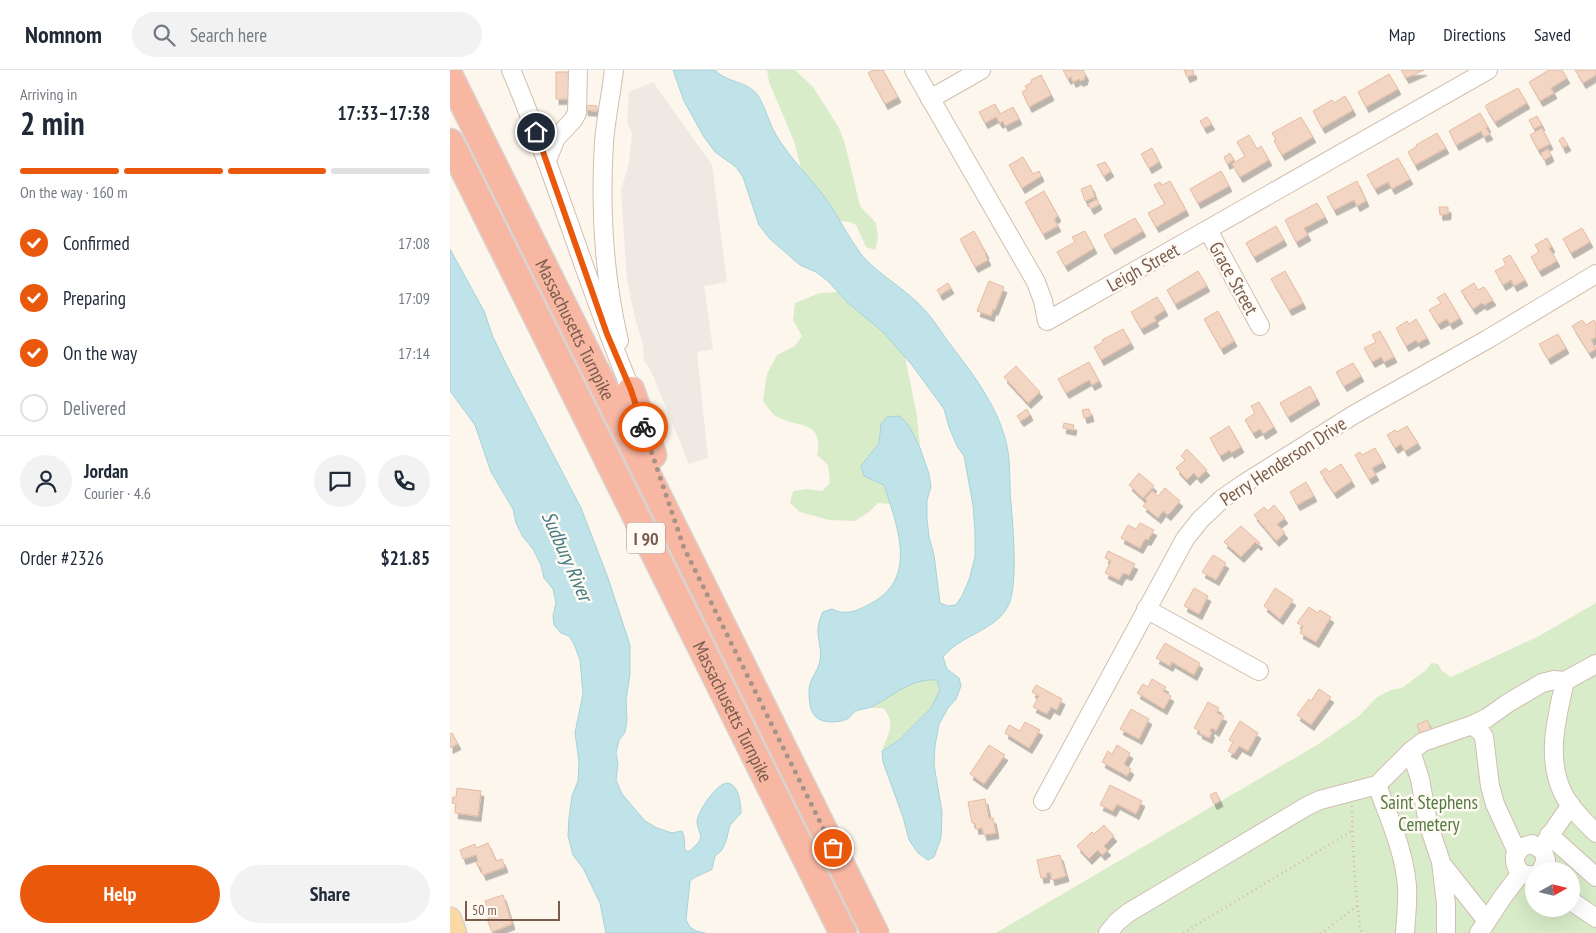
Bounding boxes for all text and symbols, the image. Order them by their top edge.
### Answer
search box [132,12,482,57]
text: Nomnom [25,19,102,50]
icon: search [150,21,178,49]
text: Search here [190,23,267,47]
text: Map [1389,23,1415,46]
text: Directions [1443,23,1506,46]
text: Saved [1534,23,1571,46]
text: Arriving in [20,84,77,104]
text: 17:33–17:38 [337,101,430,125]
text: 2 min [20,102,85,144]
pin [515,111,557,153]
icon: home [522,118,550,146]
text: On the way · 160 m [20,182,128,202]
icon: check [20,229,48,257]
text: Confirmed [63,231,130,255]
text: 17:08 [398,233,430,253]
street label: Leigh Street [1103,237,1184,297]
street label: Grace Street [1204,237,1264,319]
street label: Massachusetts Turnpike [530,255,621,404]
icon: check [20,284,48,312]
text: Preparing [63,286,126,310]
text: 17:09 [398,288,430,308]
icon: check [20,339,48,367]
text: On the way [63,341,137,365]
text: 17:14 [398,343,430,363]
text: Delivered [63,396,126,420]
courier [618,402,668,452]
street label: Perry Henderson Drive [1215,411,1351,511]
icon: bike [629,413,657,441]
button: person [20,455,72,507]
button: chat [314,455,366,507]
button: phone [378,455,430,507]
text: Jordan [84,459,128,483]
text: Courier · 4.6 [84,483,151,503]
water label: Sudbury River [536,507,599,607]
road number: I 90 [627,522,665,553]
text: Order #2326 [20,546,104,570]
text: $21.85 [381,546,430,570]
street label: Massachusetts Turnpike [688,637,778,786]
park label: Saint Stephens Cemetery [1380,790,1478,836]
pin [812,827,854,869]
icon: bag [819,834,847,862]
north arrow [1525,862,1580,918]
map controls [1525,862,1580,917]
button: Help [20,865,220,923]
button: Share [230,865,430,923]
scale bar [465,898,560,921]
text: 50 m [472,901,497,919]

